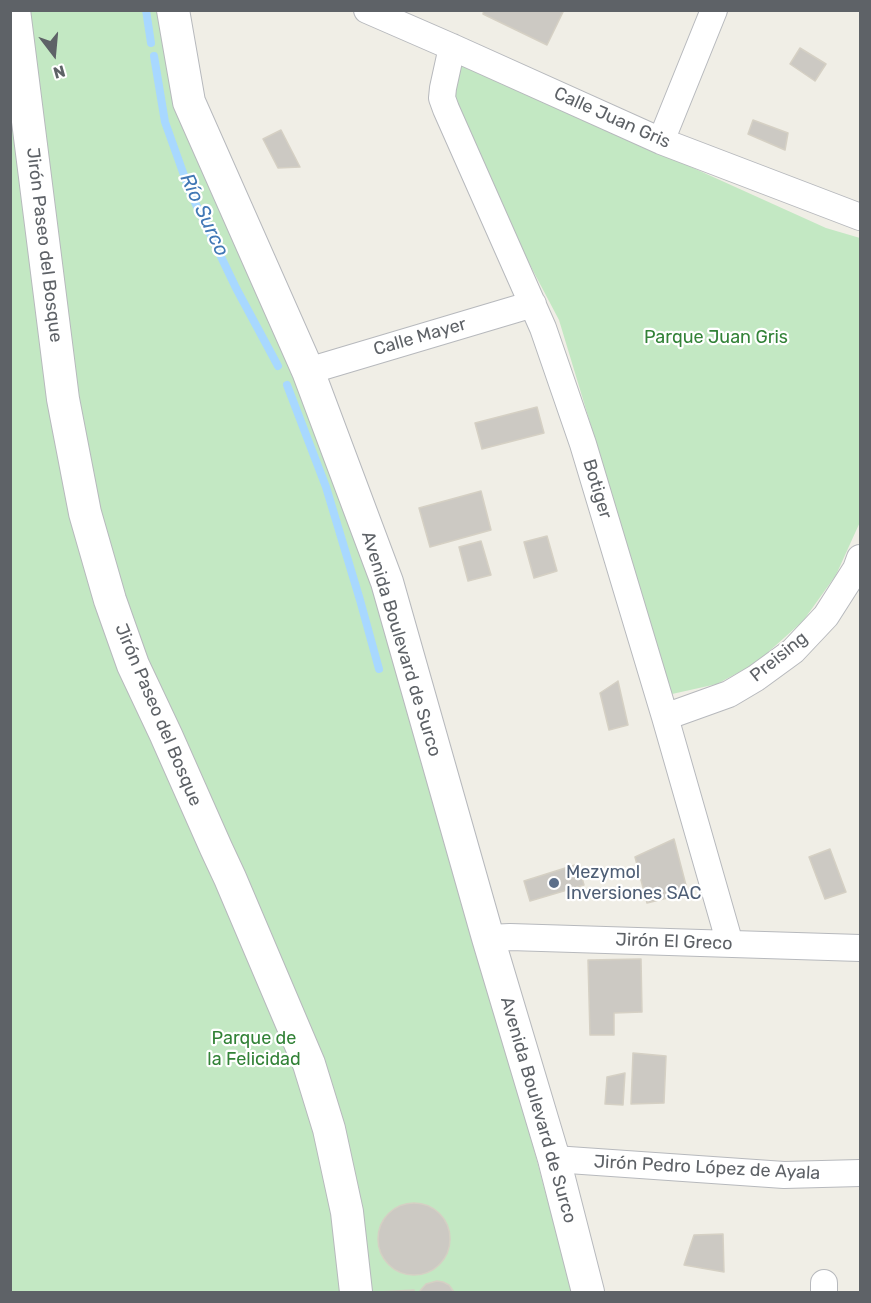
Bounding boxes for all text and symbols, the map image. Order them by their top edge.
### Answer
north arrow [24,24,84,84]
text: N [51,61,67,83]
street label: Calle Juan Gris [550,83,674,153]
street label: Jirón Paseo del Bosque [21,146,67,344]
water label: Río Surco [174,170,234,260]
street label: Calle Mayer [371,313,469,361]
park label: Parque Juan Gris [644,327,788,349]
street label: Botiger [578,457,616,521]
street label: Avenida Boulevard de Surco [356,529,446,759]
street label: Jirón Paseo del Bosque [110,620,206,810]
street label: Preising [746,627,812,687]
place label: Mezymol Inversiones SAC [566,862,701,904]
marker: Mezymol Inversiones SAC [547,876,561,890]
street label: Jirón El Greco [615,929,733,955]
street label: Avenida Boulevard de Surco [495,994,581,1226]
park label: Parque de la Felicidad [207,1028,301,1070]
street label: Jirón Pedro López de Ayala [593,1151,821,1185]

